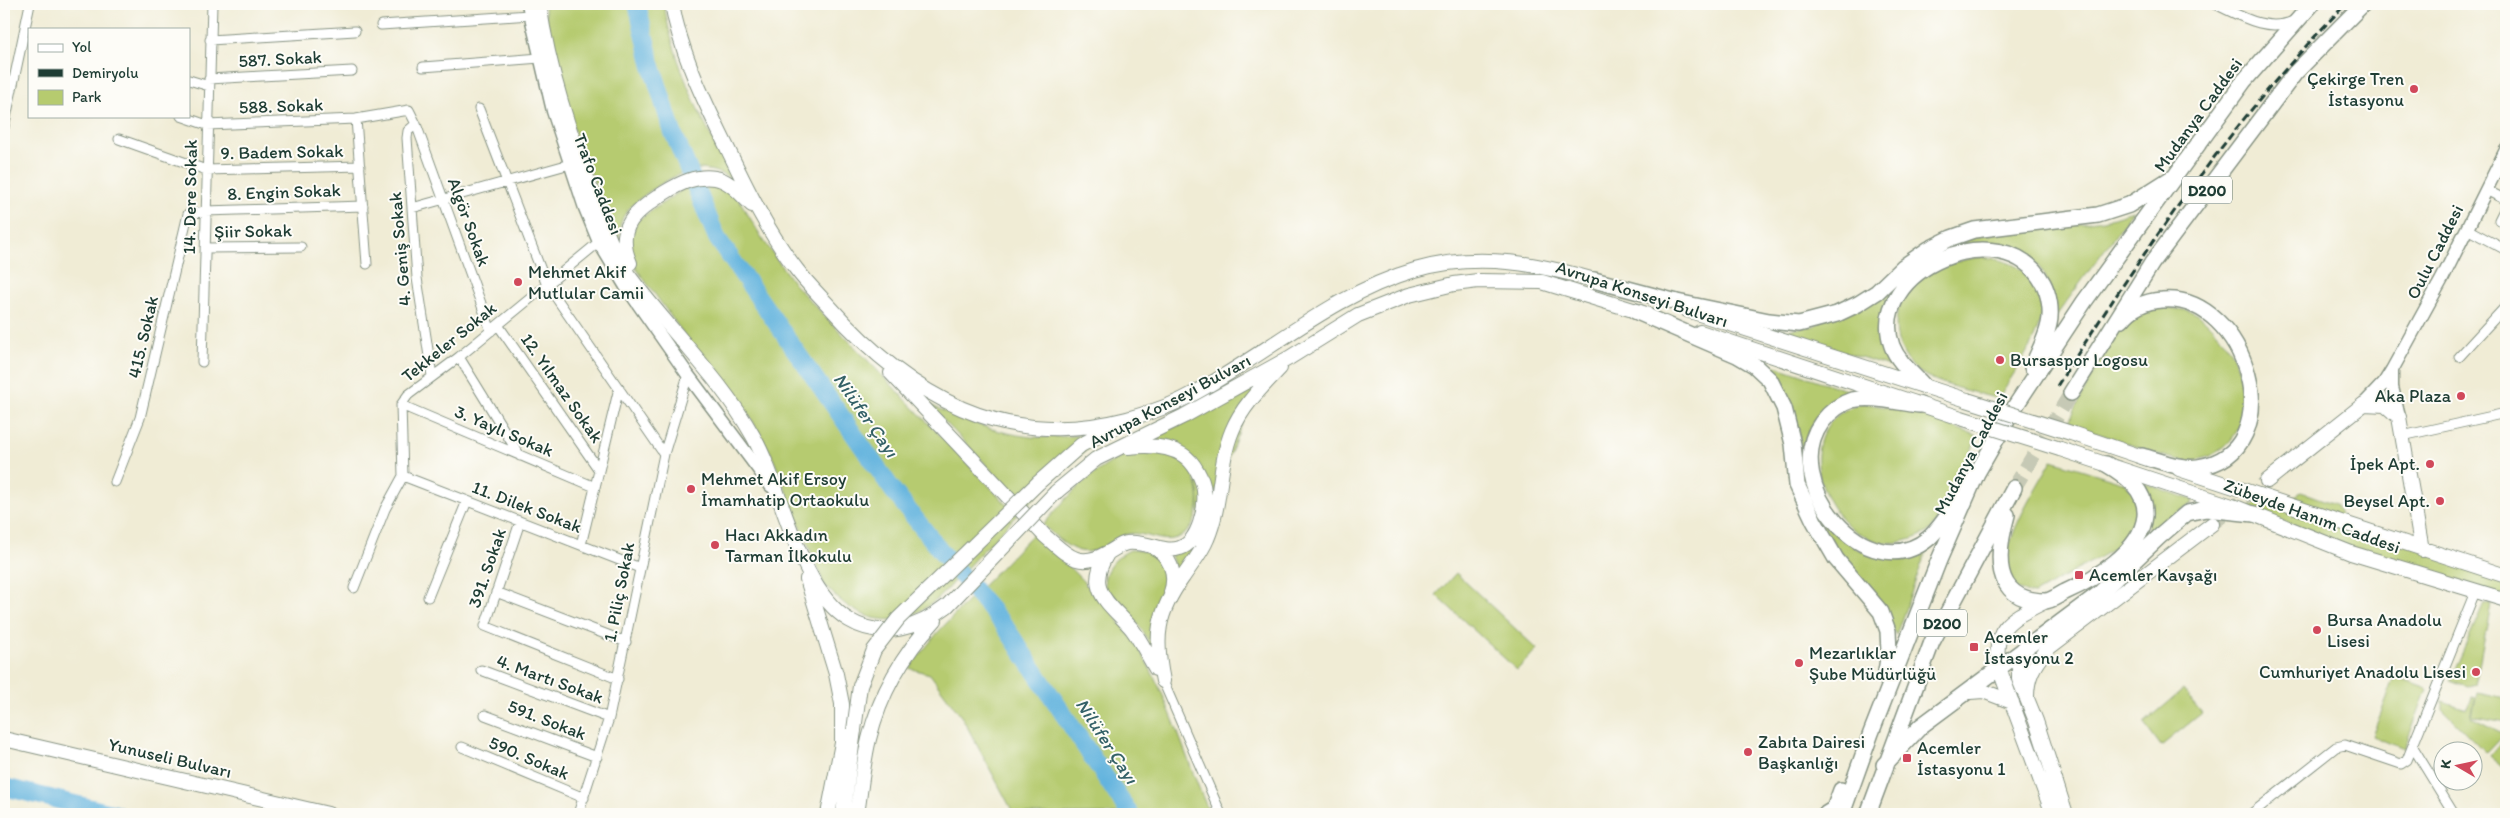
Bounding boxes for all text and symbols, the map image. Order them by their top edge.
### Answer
legend [28,28,190,118]
text: Yol [72,38,92,56]
street label: 587. Sokak [238,46,322,72]
street label: Mudanya Caddesi [2149,53,2247,177]
text: Demiryolu [72,64,138,82]
place label: Çekirge Tren İstasyonu [2307,68,2404,111]
marker: Çekirge Tren İstasyonu [2408,83,2420,95]
text: Park [72,88,102,106]
street label: 588. Sokak [238,94,324,118]
street label: Trafo Caddesi [569,130,627,238]
street label: 14. Dere Sokak [178,139,202,255]
street label: 9. Badem Sokak [220,140,344,164]
street label: Algör Sokak [443,175,495,269]
road number: D200 [2182,176,2232,204]
street label: 8. Engin Sokak [227,179,341,205]
street label: 4. Geniş Sokak [384,190,416,307]
street label: Oulu Caddesi [2402,201,2468,303]
street label: Şiir Sokak [214,219,293,243]
street label: Avrupa Konseyi Bulvarı [1553,256,1731,332]
place label: Mehmet Akif Mutlular Camii [528,261,644,304]
marker: Mehmet Akif Mutlular Camii [512,276,524,288]
street label: 415. Sokak [123,294,163,380]
street label: Tekkeler Sokak [397,297,501,387]
street label: 12. Yılmaz Sokak [516,329,608,447]
street label: Avrupa Konseyi Bulvarı [1086,349,1254,453]
place label: Bursaspor Logosu [2010,349,2148,371]
marker: Bursaspor Logosu [1994,354,2006,366]
water label: Nilüfer Çayı [829,368,904,462]
place label: Aka Plaza [2375,385,2452,407]
street label: Mudanya Caddesi [1929,388,2013,518]
marker: Aka Plaza [2455,390,2467,402]
street label: 3. Yaylı Sokak [451,400,557,462]
place label: İpek Apt. [2350,453,2420,475]
marker: İpek Apt. [2424,458,2436,470]
place label: Mehmet Akif Ersoy İmamhatip Ortaokulu [701,468,869,511]
street label: Zübeyde Hanım Caddesi [2221,474,2403,558]
street label: 11. Dilek Sokak [469,476,586,538]
marker: Mehmet Akif Ersoy İmamhatip Ortaokulu [685,483,697,495]
place label: Beysel Apt. [2343,490,2430,512]
marker: Beysel Apt. [2434,495,2446,507]
place label: Hacı Akkadın Tarman İlkokulu [725,524,852,567]
street label: 391. Sokak [463,525,511,611]
marker: Hacı Akkadın Tarman İlkokulu [709,539,721,551]
street label: 1. Piliç Sokak [599,540,640,644]
place label: Acemler Kavşağı [2089,564,2217,586]
marker: Acemler Kavşağı [2073,569,2085,581]
place label: Bursa Anadolu Lisesi [2327,609,2442,652]
road number: D200 [1917,610,1967,636]
marker: Bursa Anadolu Lisesi [2311,624,2323,636]
place label: Acemler İstasyonu 2 [1984,626,2074,669]
marker: Acemler İstasyonu 2 [1968,641,1980,653]
place label: Mezarlıklar Şube Müdürlüğü [1809,642,1936,685]
street label: 4. Martı Sokak [494,650,606,708]
marker: Mezarlıklar Şube Müdürlüğü [1793,657,1805,669]
place label: Cumhuriyet Anadolu Lisesi [2259,661,2466,683]
marker: Cumhuriyet Anadolu Lisesi [2470,666,2482,678]
water label: Nilüfer Çayı [1071,694,1144,789]
street label: 591. Sokak [505,695,589,745]
street label: 590. Sokak [486,731,572,785]
place label: Zabıta Dairesi Başkanlığı [1758,731,1865,774]
street label: Yunuseli Bulvarı [106,733,234,783]
place label: Acemler İstasyonu 1 [1917,737,2006,780]
north arrow [2432,740,2482,790]
marker: Zabıta Dairesi Başkanlığı [1742,746,1754,758]
marker: Acemler İstasyonu 1 [1901,752,1913,764]
text: K [2437,757,2455,770]

